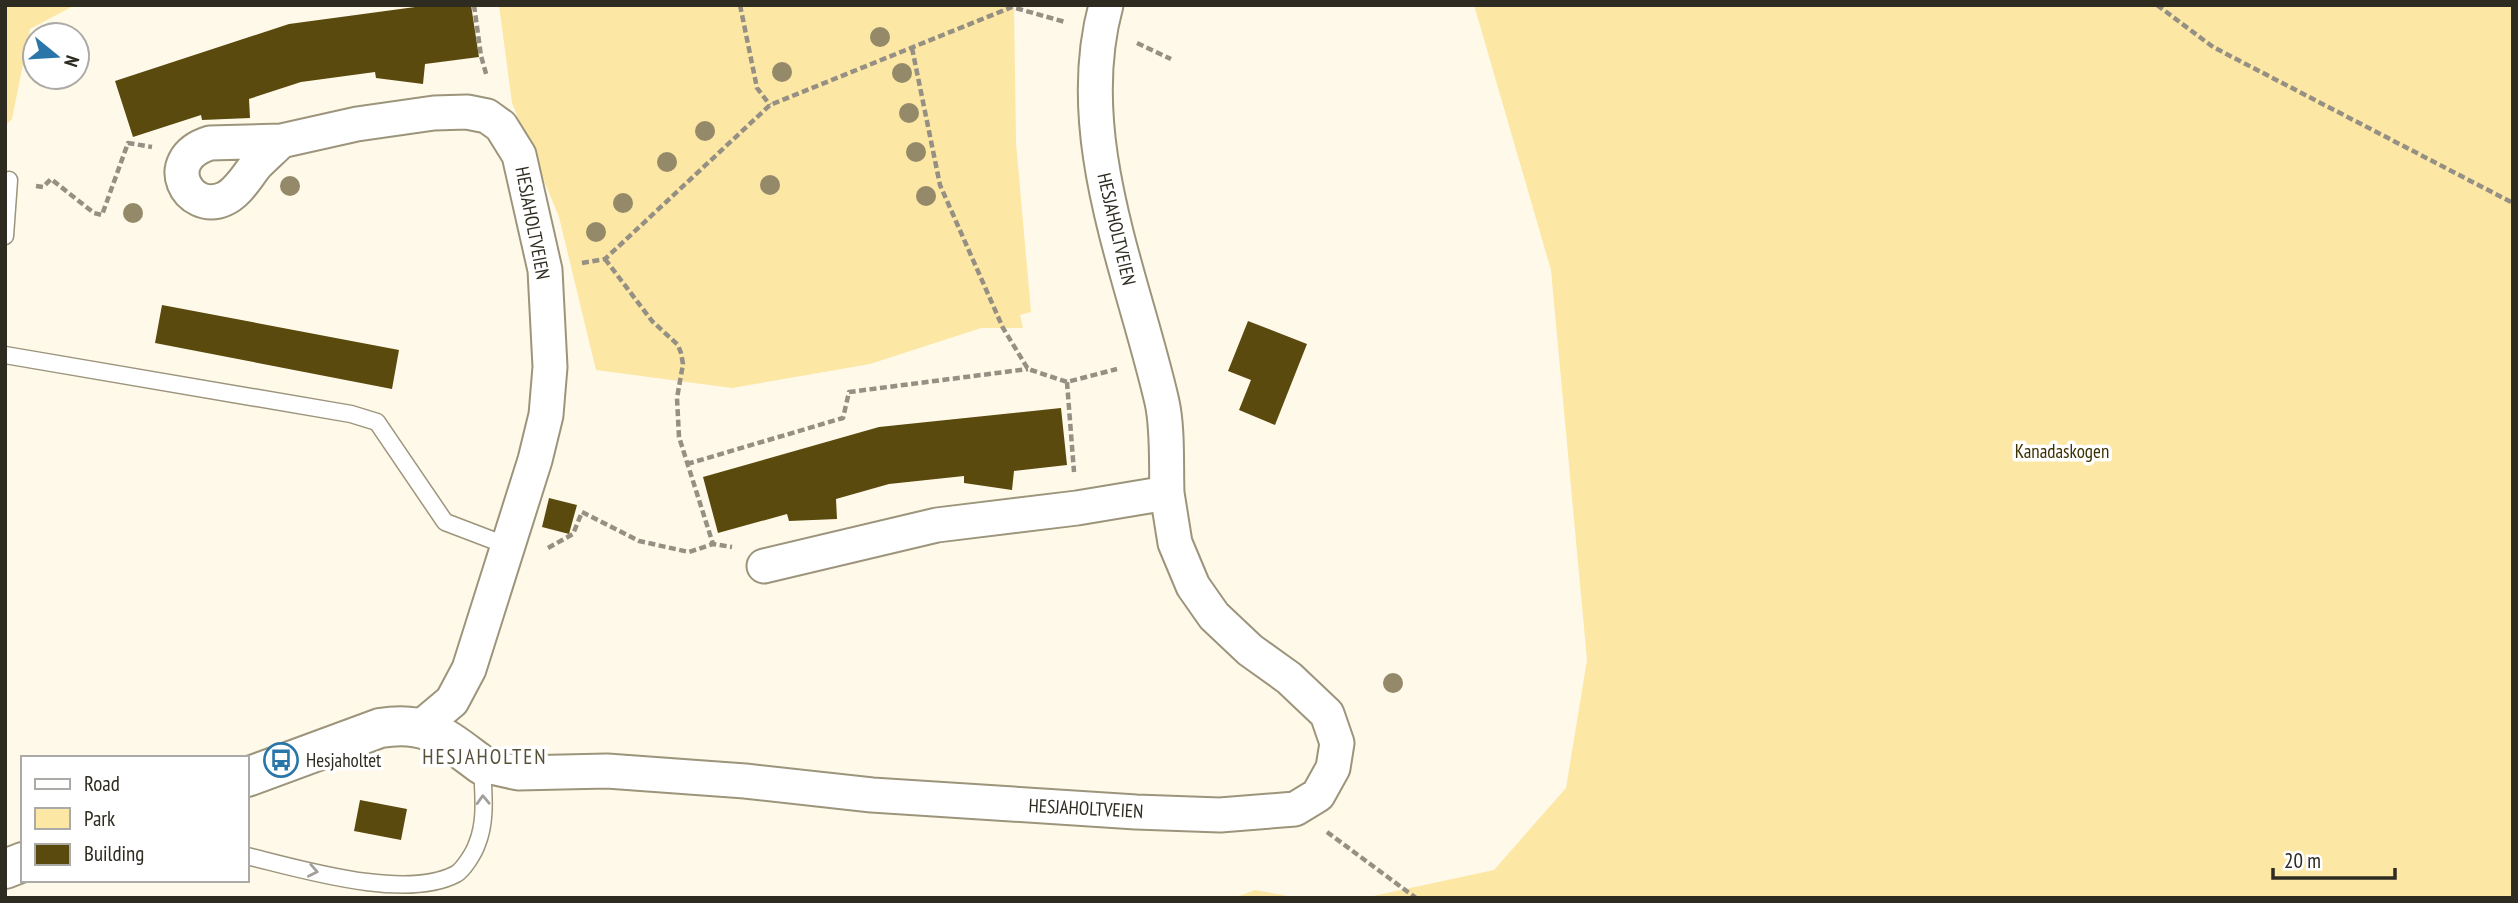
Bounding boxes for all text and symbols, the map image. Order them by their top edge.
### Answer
north arrow [21,21,91,91]
text: N [59,53,85,70]
street label: HESJAHOLTVEIEN [510,164,556,282]
street label: HESJAHOLTVEIEN [1092,170,1142,288]
park label: Kanadaskogen [2015,439,2109,463]
bus stop icon: Hesjaholtet [262,741,300,779]
district label: HESJAHOLTEN [422,743,548,770]
place label: Hesjaholtet [306,748,382,772]
legend [21,756,248,882]
text: Road [84,770,120,797]
street label: HESJAHOLTVEIEN [1028,793,1144,823]
one-way arrow [475,794,491,805]
text: Park [84,805,115,832]
scale bar [2273,836,2396,880]
text: Building [84,840,144,867]
text: 20 m [2284,847,2321,874]
one-way arrow [307,862,319,877]

